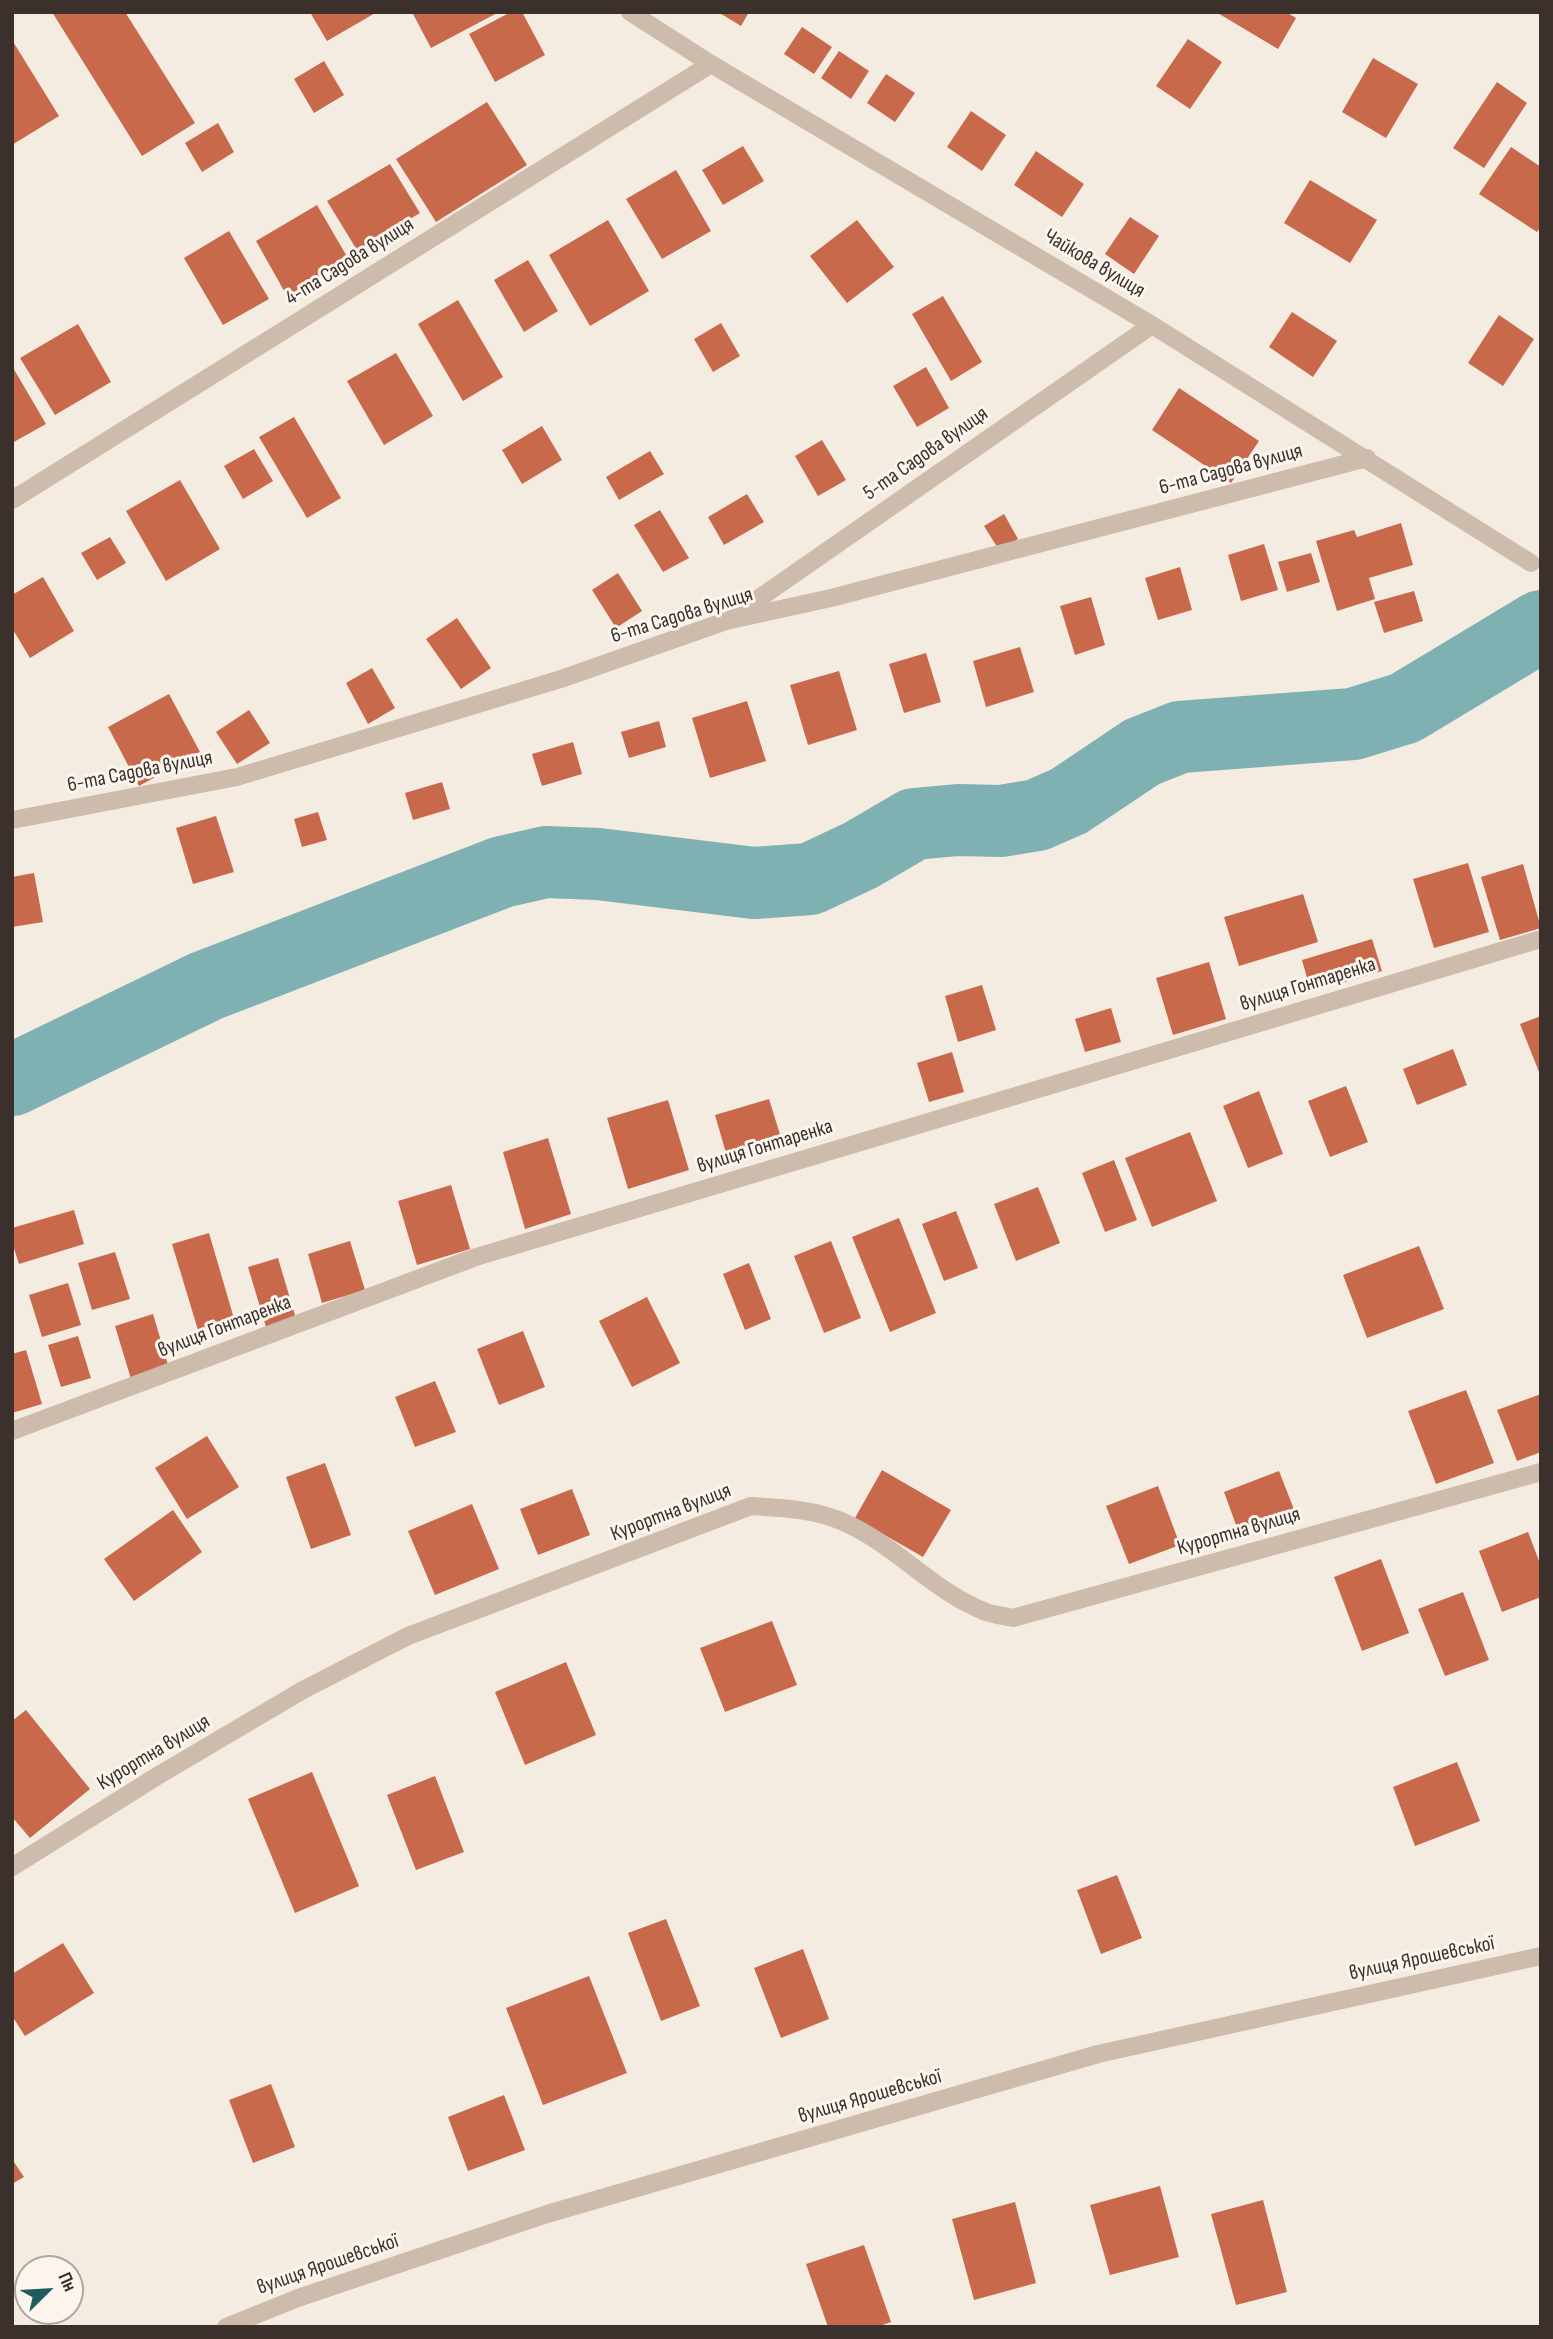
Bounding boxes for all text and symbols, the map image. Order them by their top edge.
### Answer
street label: 4-та Садова вулиця [281,212,419,312]
street label: Чайкова вулиця [1039,224,1149,304]
street label: 5-та Садова вулиця [859,402,993,506]
street label: 6-та Садова вулиця [1157,439,1305,501]
street label: 6-та Садова вулиця [608,582,756,650]
street label: 6-та Садова вулиця [65,746,215,798]
street label: вулиця Гонтаренка [1237,952,1379,1018]
street label: вулиця Гонтаренка [694,1114,836,1180]
street label: вулиця Гонтаренка [155,1290,295,1364]
street label: Курортна вулиця [607,1479,735,1547]
street label: Курортна вулиця [1175,1502,1303,1562]
street label: Курортна вулиця [93,1710,215,1796]
street label: вулиця Ярошевської [1347,1931,1497,1987]
street label: вулиця Ярошевської [795,2065,945,2129]
street label: вулиця Ярошевської [254,2229,402,2301]
north arrow [14,2255,84,2325]
text: Пн [53,2269,81,2295]

